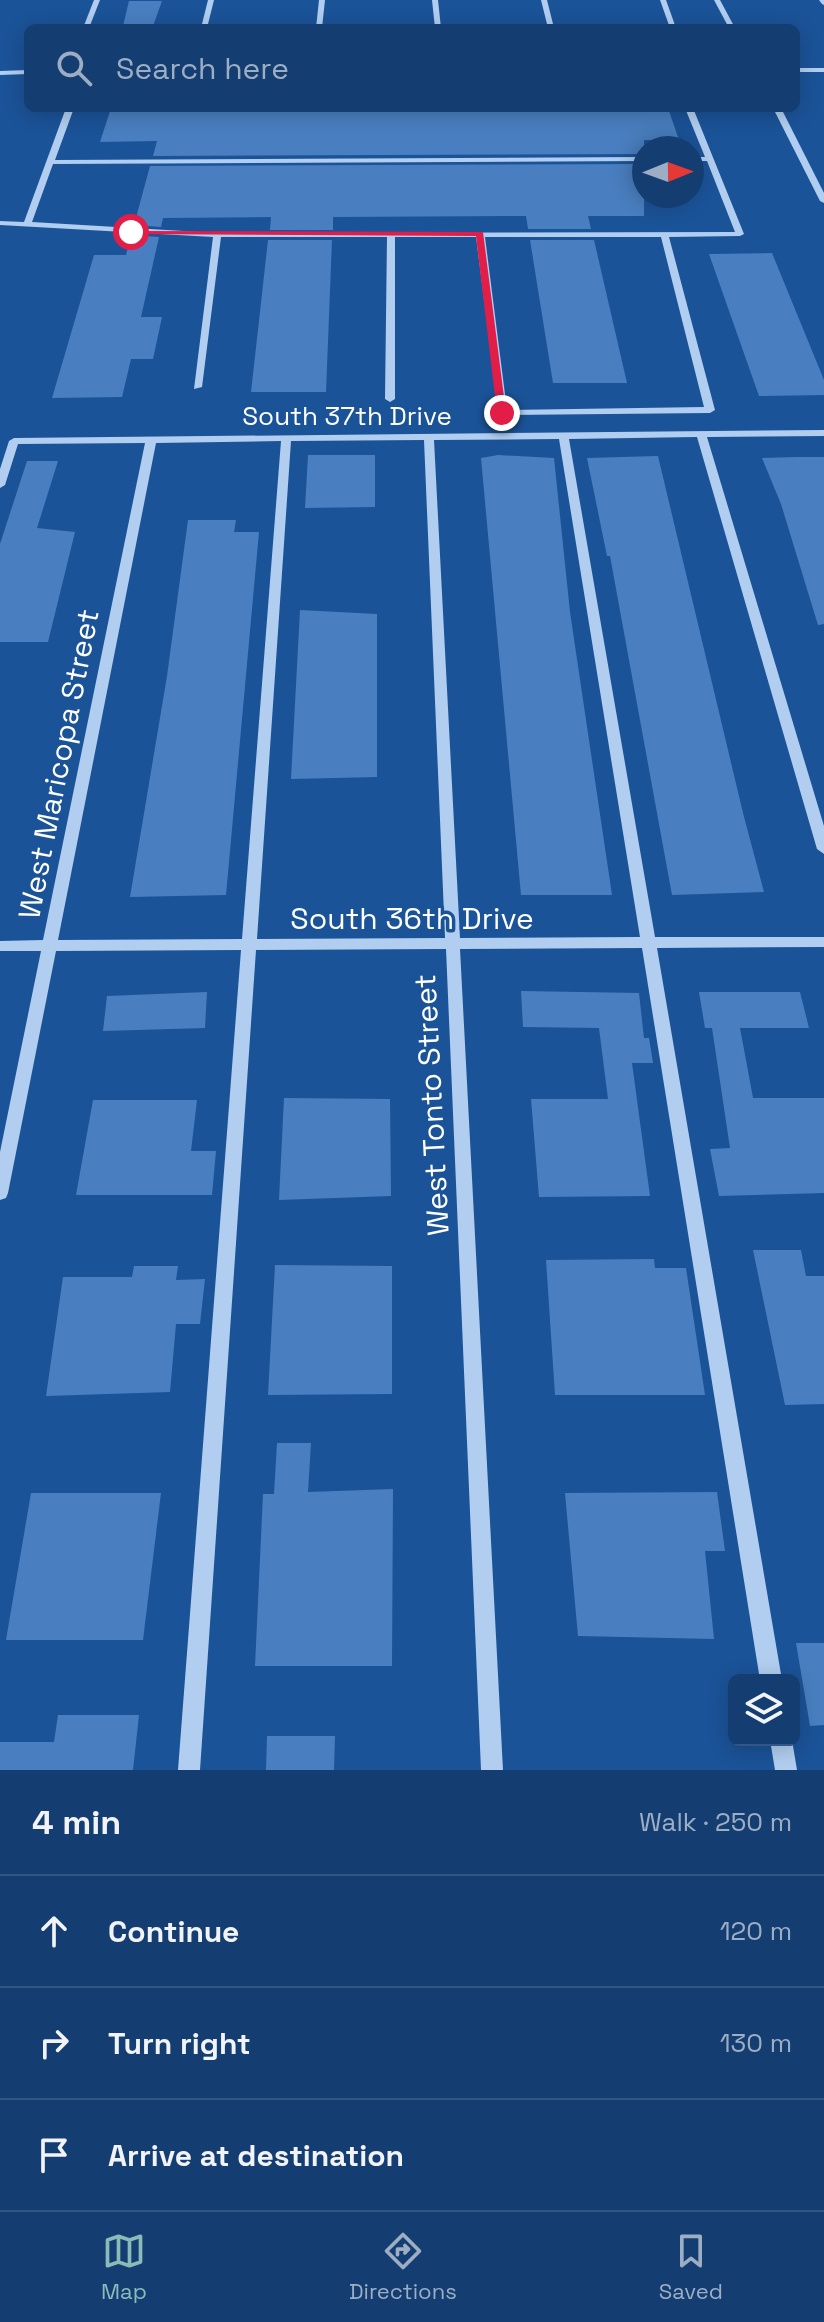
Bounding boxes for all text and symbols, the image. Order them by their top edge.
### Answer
search box [24,24,800,112]
icon: search [52,46,96,90]
text: Search here [116,49,289,88]
north arrow [632,136,704,208]
route start [113,214,149,250]
route end [484,395,520,431]
street label: South 37th Drive [242,399,452,433]
street label: West Maricopa Street [9,606,108,922]
street label: South 36th Drive [290,899,534,938]
street label: West Tonto Street [405,973,458,1237]
map controls [728,1674,800,1746]
button: layers [728,1674,800,1746]
text: 4 min [32,1801,121,1844]
text: Walk · 250 m [639,1805,792,1839]
icon: ahead [32,1909,76,1953]
text: Continue [108,1912,239,1951]
text: 120 m [720,1914,792,1948]
icon: right [32,2021,76,2065]
text: Turn right [108,2024,251,2063]
text: 130 m [720,2026,792,2060]
icon: arrive [32,2133,76,2177]
text: Arrive at destination [108,2136,404,2175]
tab: Map [101,2229,147,2305]
tab: Directions [349,2229,457,2305]
tab: Saved [659,2229,723,2305]

